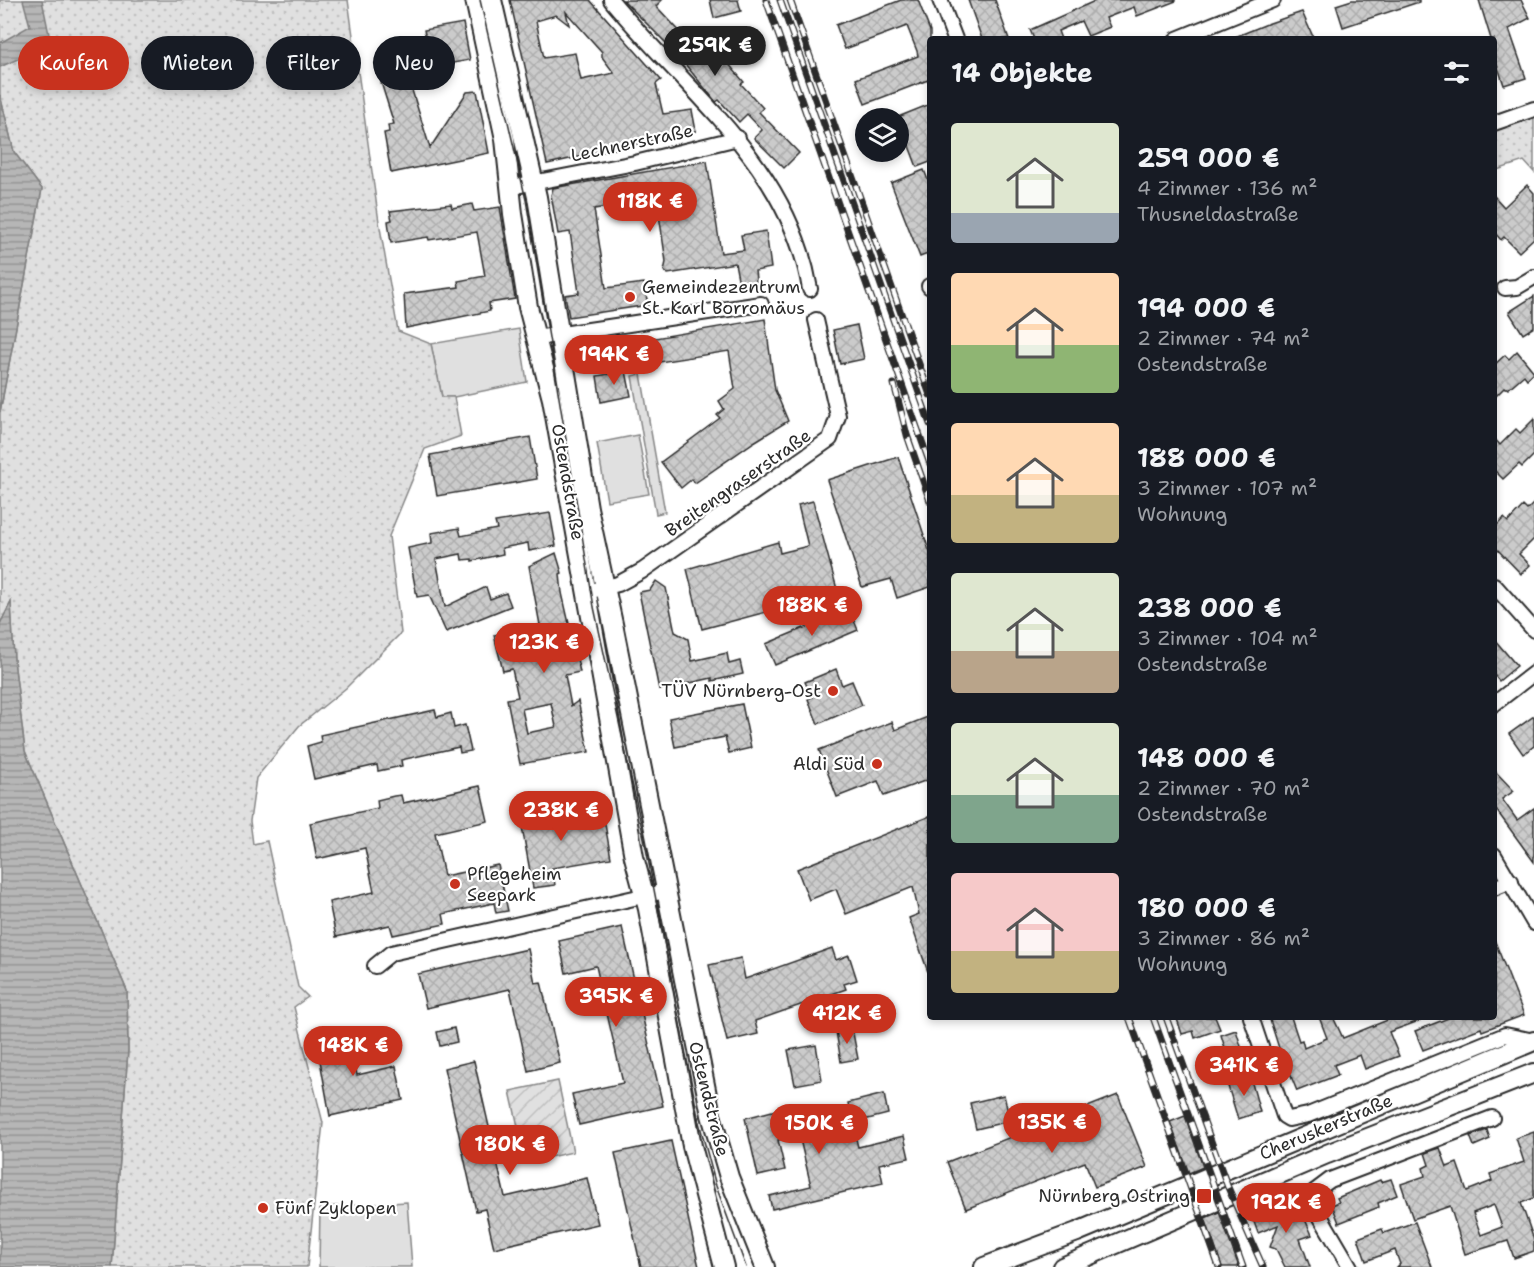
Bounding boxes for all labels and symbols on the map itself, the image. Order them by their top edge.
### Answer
pin: 259K € [666,26,764,77]
street label: Lechnerstraße [569,118,695,168]
pin: 118K € [601,182,699,233]
place label: Gemeindezentrum St. Karl Borromäus [642,275,805,320]
marker: Gemeindezentrum St. Karl Borromäus [623,290,637,304]
pin: 194K € [565,335,663,386]
street label: Ostendstraße [546,422,590,542]
street label: Breitengraserstraße [660,423,816,543]
pin: 188K € [763,586,861,637]
pin: 123K € [495,623,593,674]
place label: TÜV Nürnberg-Ost [661,679,821,703]
marker: TÜV Nürnberg-Ost [826,684,840,698]
place label: Aldi Süd [793,752,865,776]
marker: Aldi Süd [870,757,884,771]
pin: 238K € [512,791,610,842]
place label: Pflegeheim Seepark [467,862,562,907]
marker: Pflegeheim Seepark [448,877,462,891]
pin: 395K € [567,977,665,1028]
pin: 412K € [798,994,896,1045]
pin: 148K € [304,1026,402,1077]
street label: Ostendstraße [683,1039,735,1159]
pin: 341K € [1195,1046,1293,1097]
street label: Cheruskerstraße [1256,1088,1396,1166]
pin: 135K € [1003,1103,1101,1154]
pin: 150K € [770,1104,868,1155]
pin: 180K € [461,1125,559,1176]
pin: 192K € [1237,1183,1335,1234]
place label: Nürnberg Ostring [1038,1184,1190,1208]
marker: Nürnberg Ostring [1195,1187,1213,1205]
place label: Fünf Zyklopen [275,1196,397,1220]
marker: Fünf Zyklopen [256,1201,270,1215]

